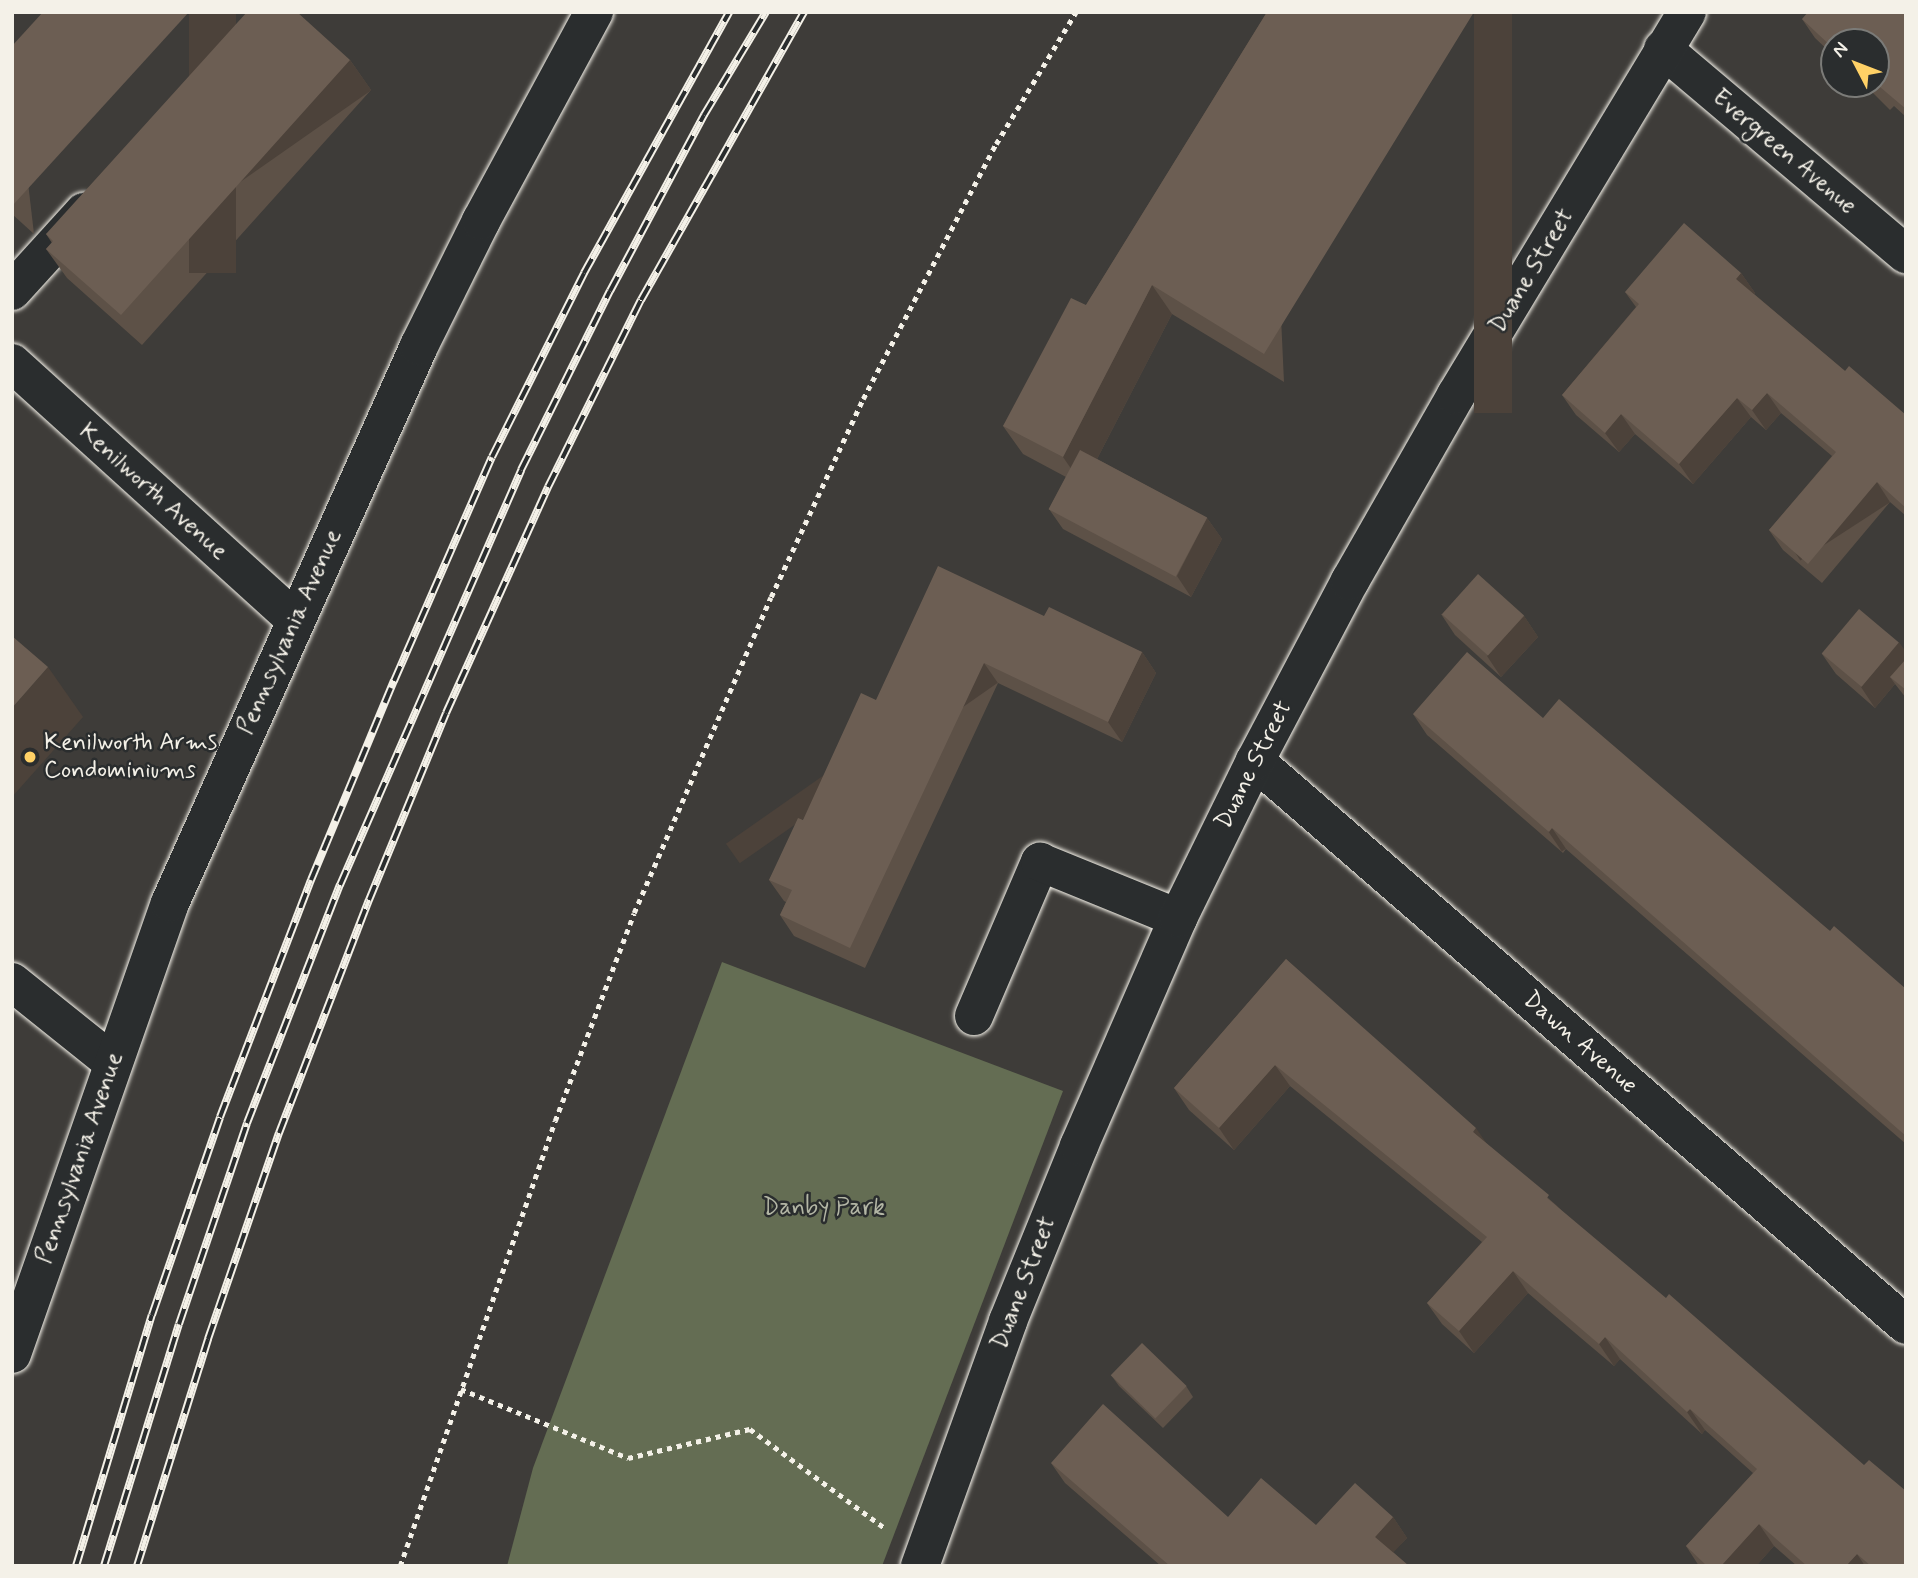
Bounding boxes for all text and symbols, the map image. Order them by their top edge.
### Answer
north arrow [1820,28,1890,98]
text: N [1827,37,1854,63]
street label: Evergreen Avenue [1704,82,1864,222]
street label: Duane Street [1484,204,1580,338]
street label: Kenilworth Avenue [73,418,233,566]
street label: Pennsylvania Avenue [232,525,348,739]
street label: Duane Street [1210,697,1298,833]
place label: Kenilworth Arms Condominiums [44,729,217,785]
marker: Kenilworth Arms Condominiums [22,749,38,765]
street label: Dawn Avenue [1516,985,1644,1101]
street label: Pennsylvania Avenue [30,1048,130,1268]
park label: Danby Park [764,1194,884,1222]
street label: Duane Street [986,1213,1062,1353]

